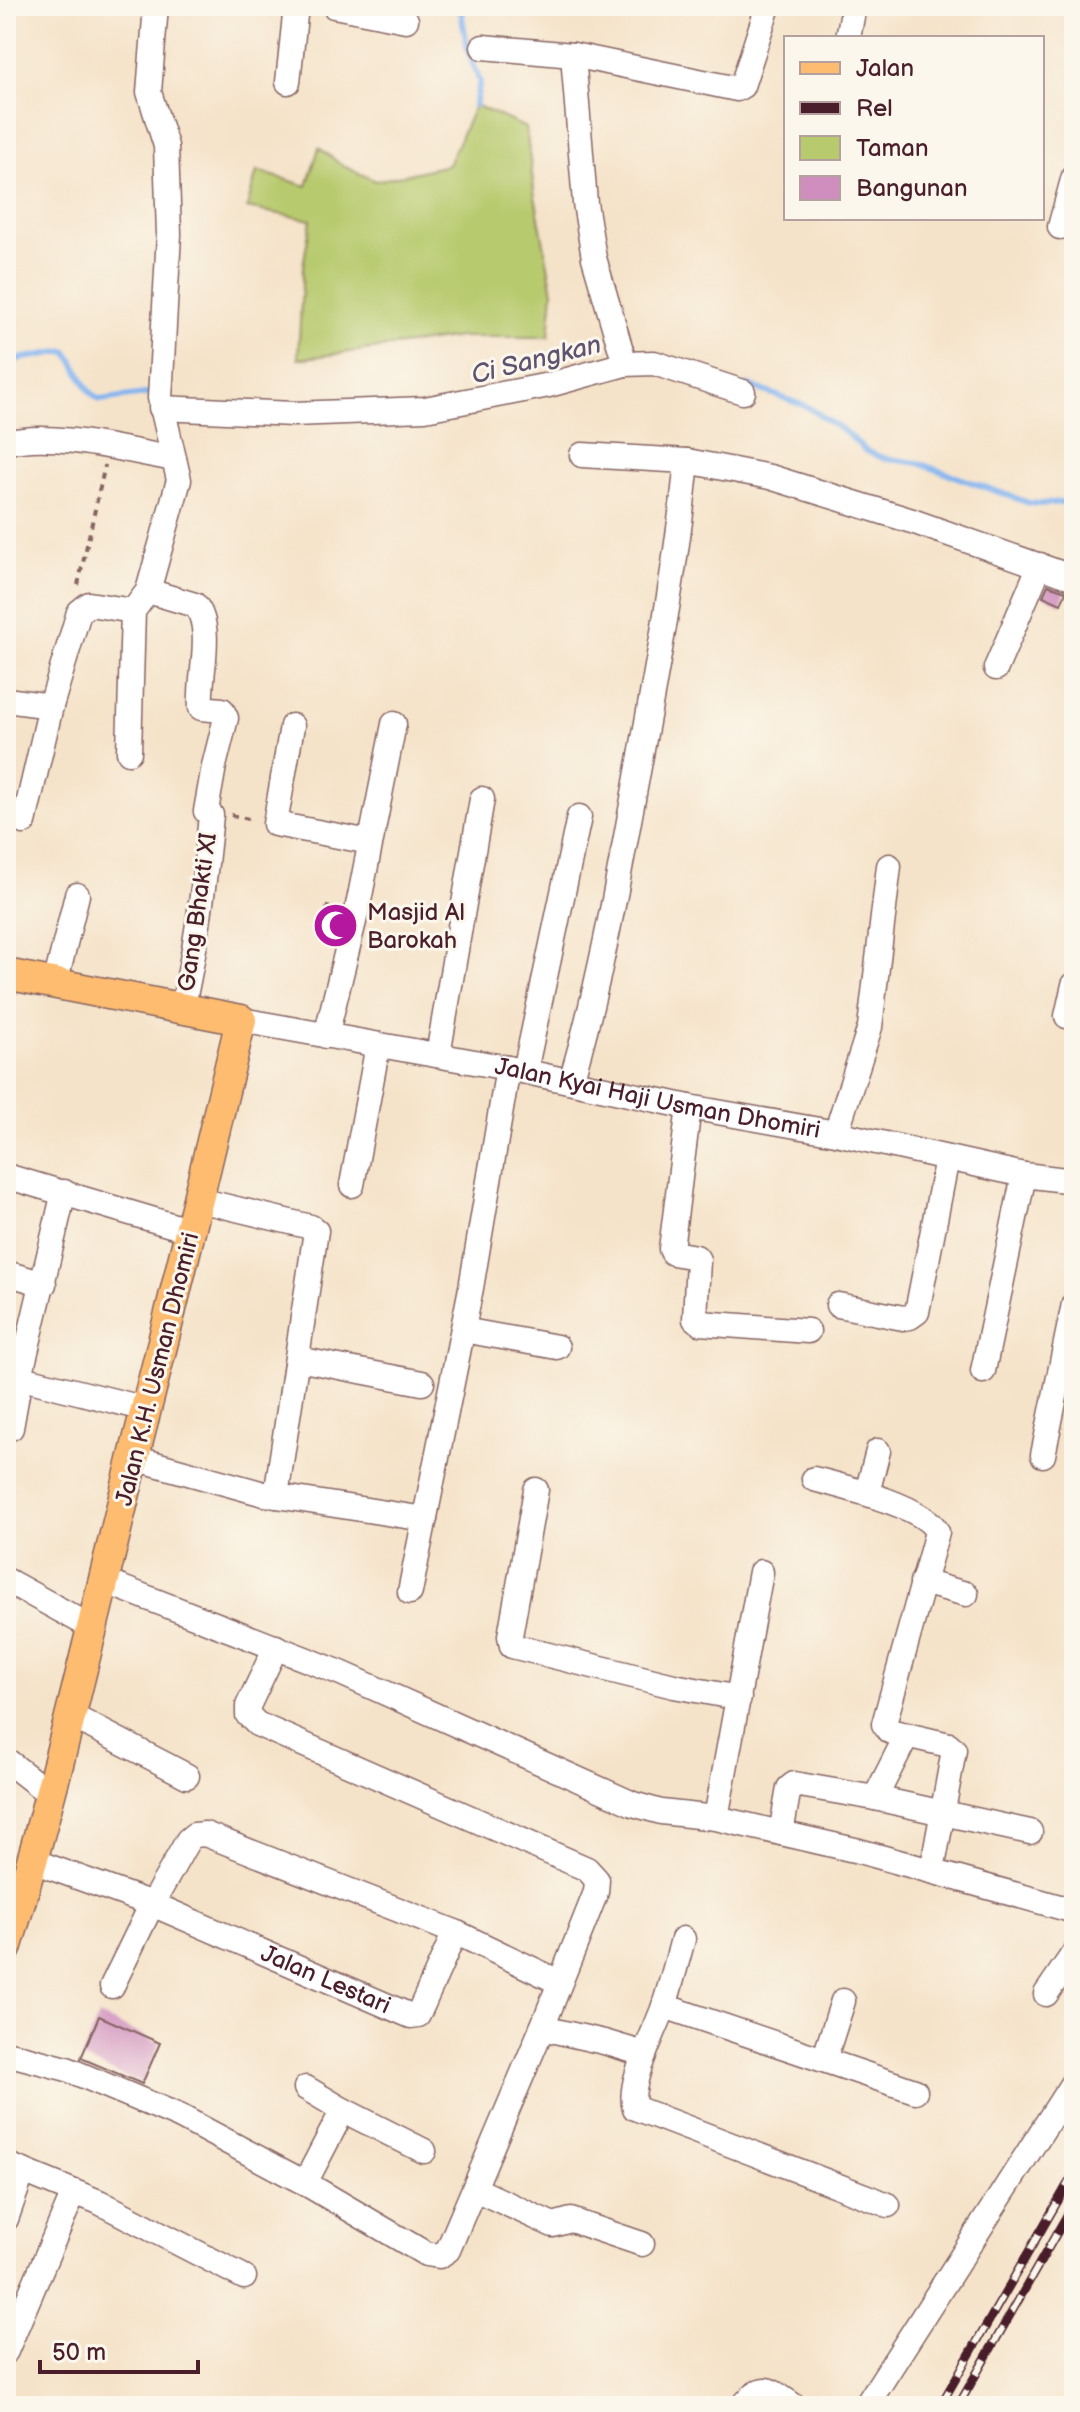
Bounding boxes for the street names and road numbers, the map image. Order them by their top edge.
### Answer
street label: Gang Bhakti XI [172,831,223,993]
street label: Jalan Kyai Haji Usman Dhomiri [493,1052,823,1145]
street label: Jalan K.H. Usman Dhomiri [109,1229,205,1509]
street label: Jalan Lestari [257,1939,395,2020]

